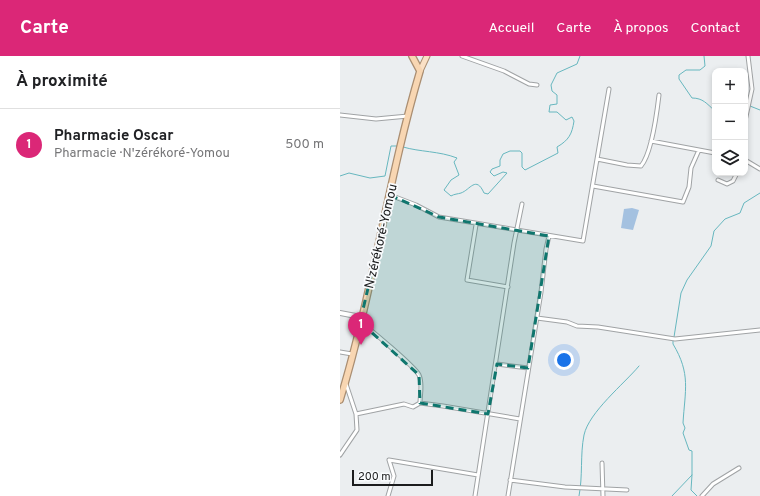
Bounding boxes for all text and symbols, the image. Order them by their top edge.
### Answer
text: Carte [20,16,69,40]
text: Accueil [488,20,534,37]
text: Carte [556,20,591,37]
text: À propos [613,20,669,37]
text: Contact [691,20,740,37]
map controls [712,68,748,176]
button: + [712,68,748,104]
text: À proximité [16,71,108,93]
button: − [712,104,748,140]
text: Pharmacie Oscar [54,127,173,146]
text: 1 [26,137,32,153]
text: 500 m [285,137,324,153]
button: layers [712,140,748,176]
text: Pharmacie · N'zérékoré-Yomou [54,146,230,162]
street label: N'zérékoré-Yomou [362,182,402,290]
pin: 1 [348,312,374,345]
your location [554,350,574,370]
scale bar [352,468,433,487]
text: 200 m [358,470,391,484]

